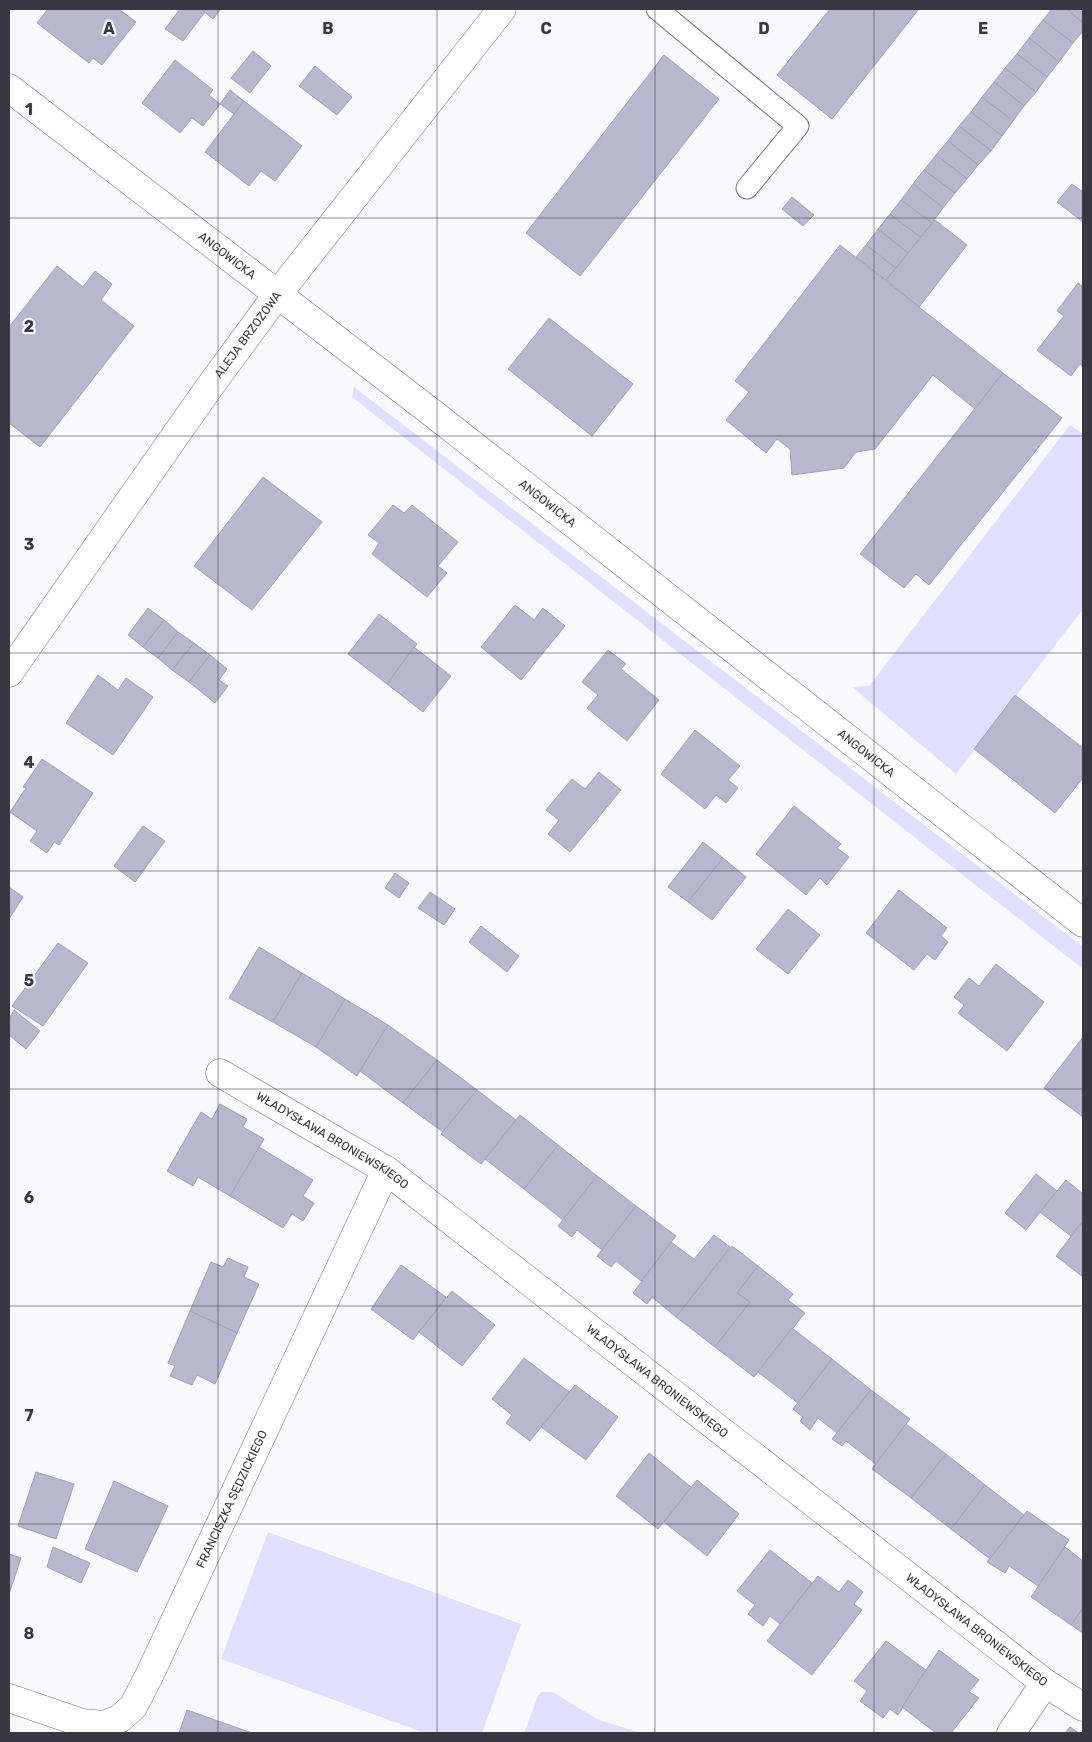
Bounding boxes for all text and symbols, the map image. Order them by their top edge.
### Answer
text: A [103,19,115,38]
text: B [322,19,334,38]
text: C [540,19,552,38]
text: D [758,19,770,38]
text: E [978,19,988,38]
text: 1 [25,100,33,119]
street label: ANGOWICKA [196,229,259,282]
street label: ALEJA BRZOZOWA [211,289,284,381]
text: 2 [24,317,34,336]
street label: ANGOWICKA [516,477,579,530]
text: 3 [24,535,34,554]
street label: ANGOWICKA [835,726,898,780]
text: 4 [24,753,35,772]
text: 5 [24,971,34,990]
street label: WŁADYSŁAWA BRONIEWSKIEGO [254,1089,411,1192]
text: 6 [24,1188,34,1207]
street label: WŁADYSŁAWA BRONIEWSKIEGO [584,1322,731,1441]
text: 7 [24,1406,34,1425]
street label: FRANCISZKA SĘDZICKIEGO [194,1428,270,1570]
street label: WŁADYSŁAWA BRONIEWSKIEGO [903,1570,1051,1689]
text: 8 [24,1624,35,1643]

